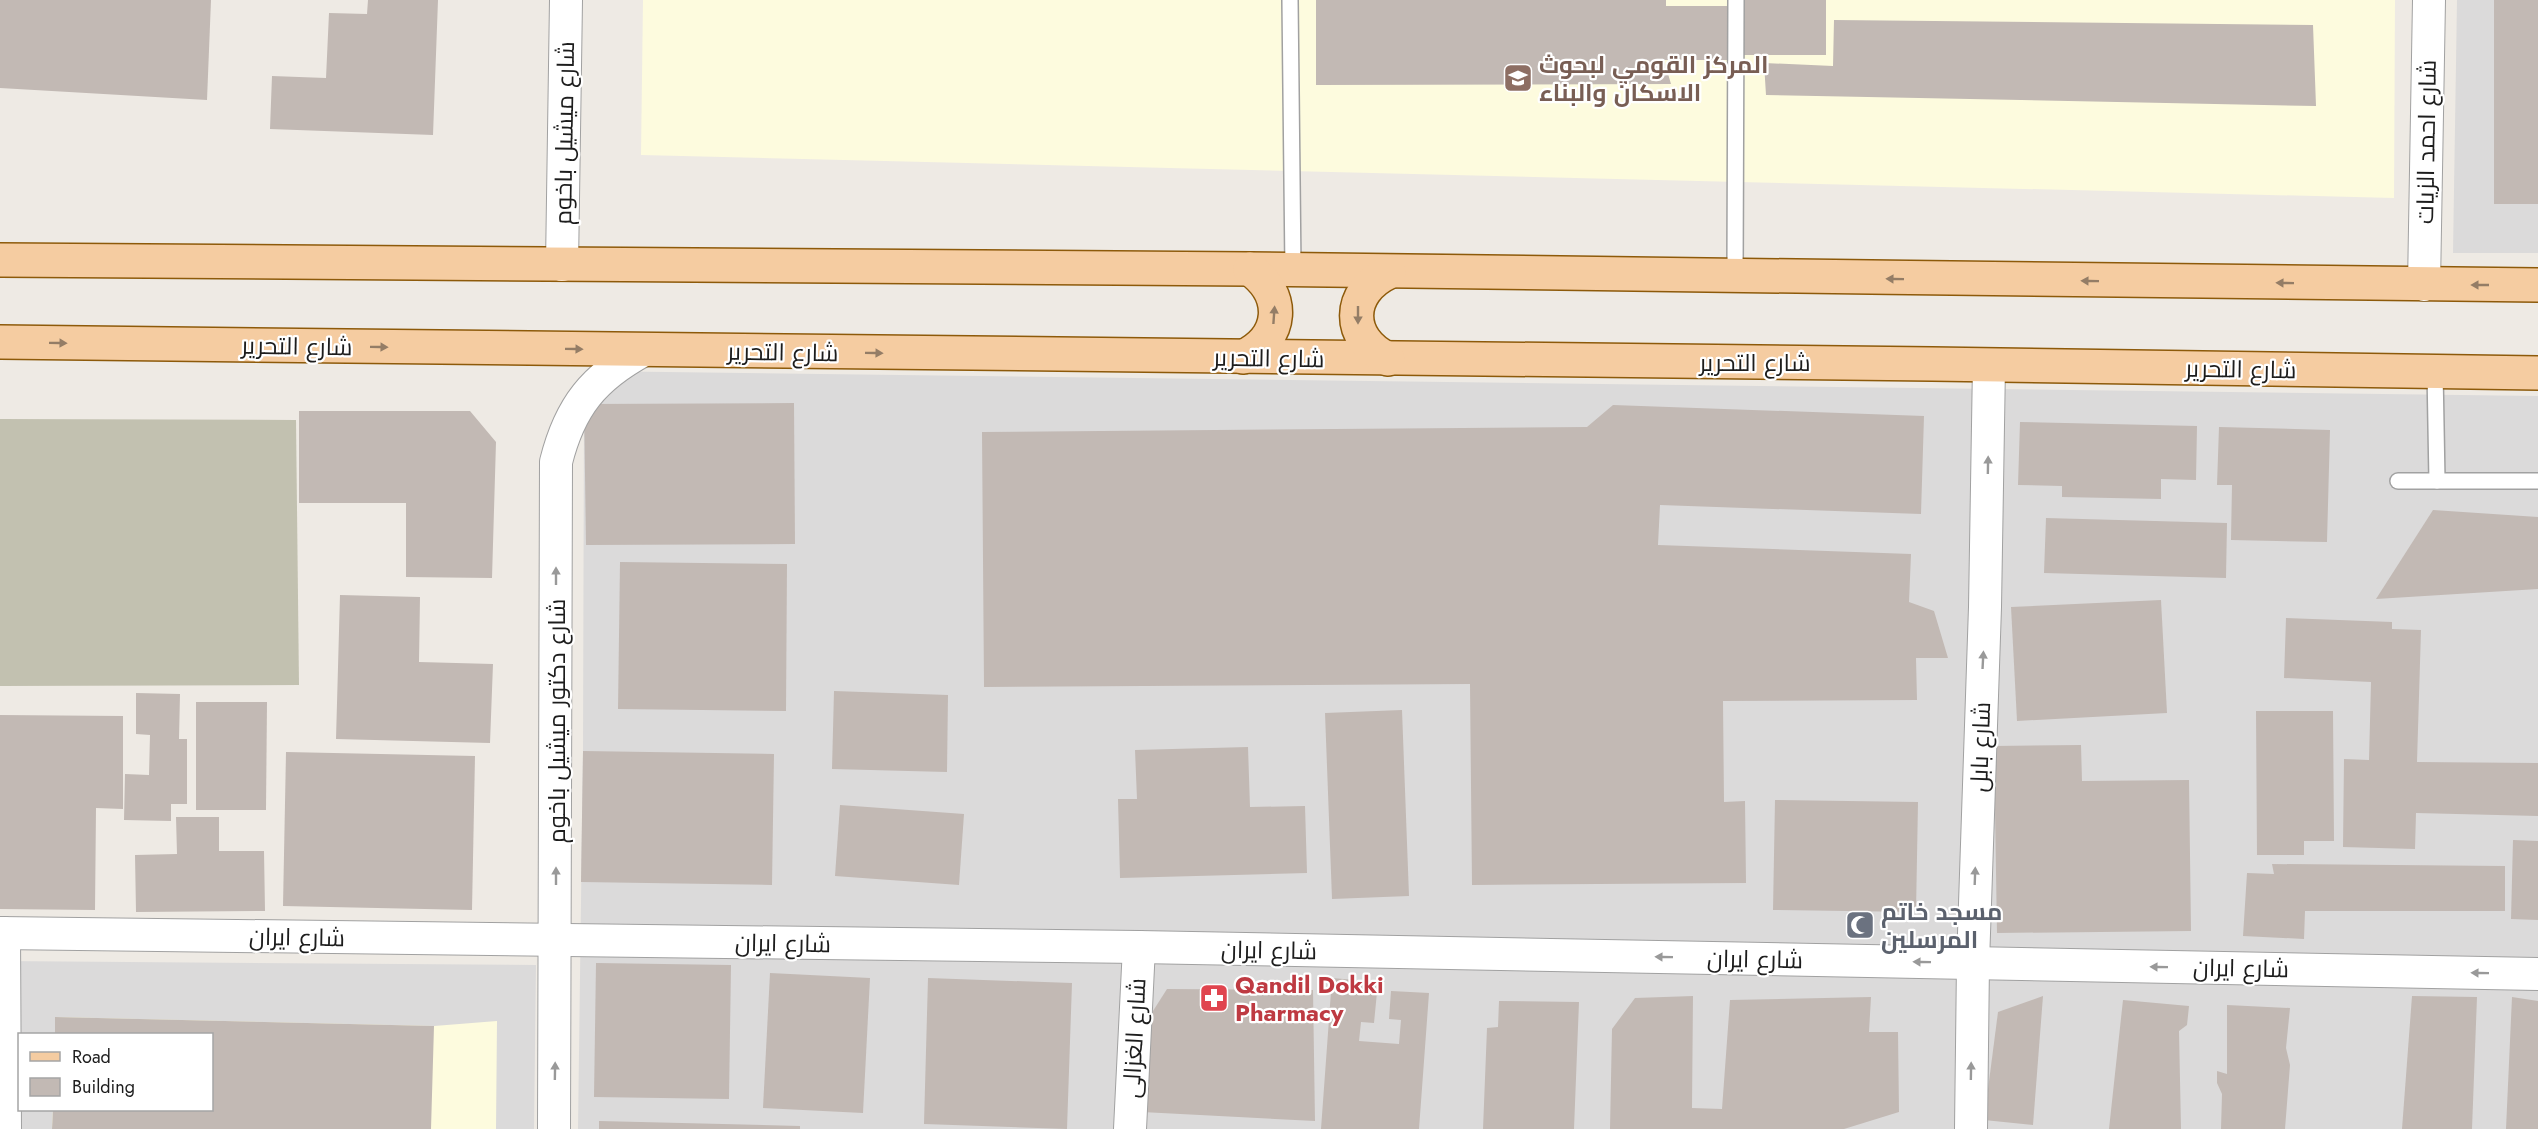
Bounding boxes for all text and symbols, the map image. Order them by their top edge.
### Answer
street label: شارع ميشيل باخوم [545,41,583,225]
place label: المركز القومي لبحوث الاسكان والبناء [1539,47,1768,110]
street label: شارع احمد الزيات [2407,60,2445,224]
school or university icon: المركز القومي لبحوث الاسكان والبناء [1502,62,1534,94]
one-way arrow [1885,274,1904,284]
one-way arrow [2080,277,2099,286]
one-way arrow [2275,278,2294,288]
one-way arrow [2470,280,2489,290]
one-way arrow [1270,306,1279,325]
one-way arrow [1353,306,1363,325]
street label: شارع التحرير [239,327,353,364]
street label: شارع التحرير [725,333,839,370]
one-way arrow [49,338,68,348]
street label: شارع التحرير [1211,339,1325,376]
one-way arrow [370,342,389,352]
one-way arrow [565,344,584,354]
street label: شارع التحرير [1698,345,1811,380]
one-way arrow [865,348,884,358]
street label: شارع التحرير [2183,350,2297,387]
one-way arrow [1983,455,1993,474]
one-way arrow [551,566,561,585]
street label: شارع دكتور ميشيل باخوم [539,599,574,843]
one-way arrow [1979,650,1988,669]
street label: شارع بابل [1961,701,1999,793]
one-way arrow [551,866,561,885]
one-way arrow [1971,866,1980,885]
place label: مسجد خاتم المرسلين [1881,894,2003,957]
mosque icon: مسجد خاتم المرسلين [1844,909,1876,941]
street label: شارع ايران [249,919,345,955]
street label: شارع ايران [735,925,831,961]
street label: شارع ايران [1221,932,1317,968]
street label: شارع ايران [1707,941,1803,977]
street label: شارع ايران [2193,950,2289,986]
one-way arrow [1654,952,1673,962]
one-way arrow [1912,957,1931,967]
one-way arrow [2149,962,2168,971]
place label: Qandil Dokki Pharmacy [1235,967,1384,1030]
one-way arrow [2470,968,2489,978]
street label: شارع الغزالى [1113,977,1155,1099]
pharmacy icon: Qandil Dokki Pharmacy [1198,982,1230,1014]
legend [18,1033,213,1111]
text: Road [72,1044,111,1070]
one-way arrow [550,1061,560,1080]
one-way arrow [1967,1061,1976,1080]
text: Building [72,1074,135,1100]

